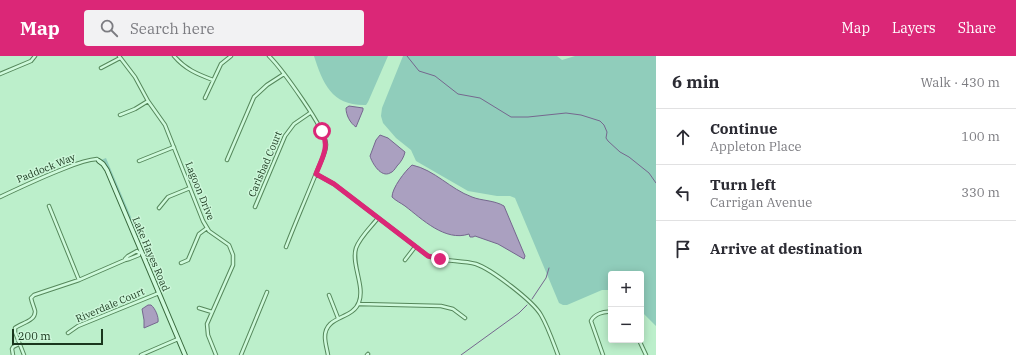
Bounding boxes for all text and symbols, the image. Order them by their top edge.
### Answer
search box [84,10,364,46]
text: Map [20,16,60,40]
icon: search [98,17,120,39]
text: Search here [130,19,214,38]
text: Map [842,19,870,37]
text: Layers [892,19,936,37]
text: Share [958,19,996,37]
text: 6 min [672,71,720,93]
text: Walk · 430 m [921,74,1000,91]
text: Continue [710,119,777,138]
route start [313,122,331,140]
icon: ahead [672,126,694,148]
text: 100 m [961,128,1000,145]
street label: Carlsbad Court [245,129,285,199]
text: Appleton Place [710,138,802,155]
street label: Paddock Way [15,150,78,186]
street label: Lagoon Drive [182,160,218,222]
text: Turn left [710,175,776,194]
icon: left [672,182,694,204]
text: 330 m [961,184,1000,201]
text: Carrigan Avenue [710,194,812,211]
street label: Lake Hayes Road [129,215,173,293]
icon: arrive [672,238,694,260]
text: Arrive at destination [710,239,862,258]
route end [431,250,449,268]
map controls [608,271,644,343]
button: + [608,271,644,307]
street label: Riverdale Court [74,284,147,325]
button: − [608,307,644,343]
scale bar [12,327,103,346]
text: 200 m [18,329,51,343]

